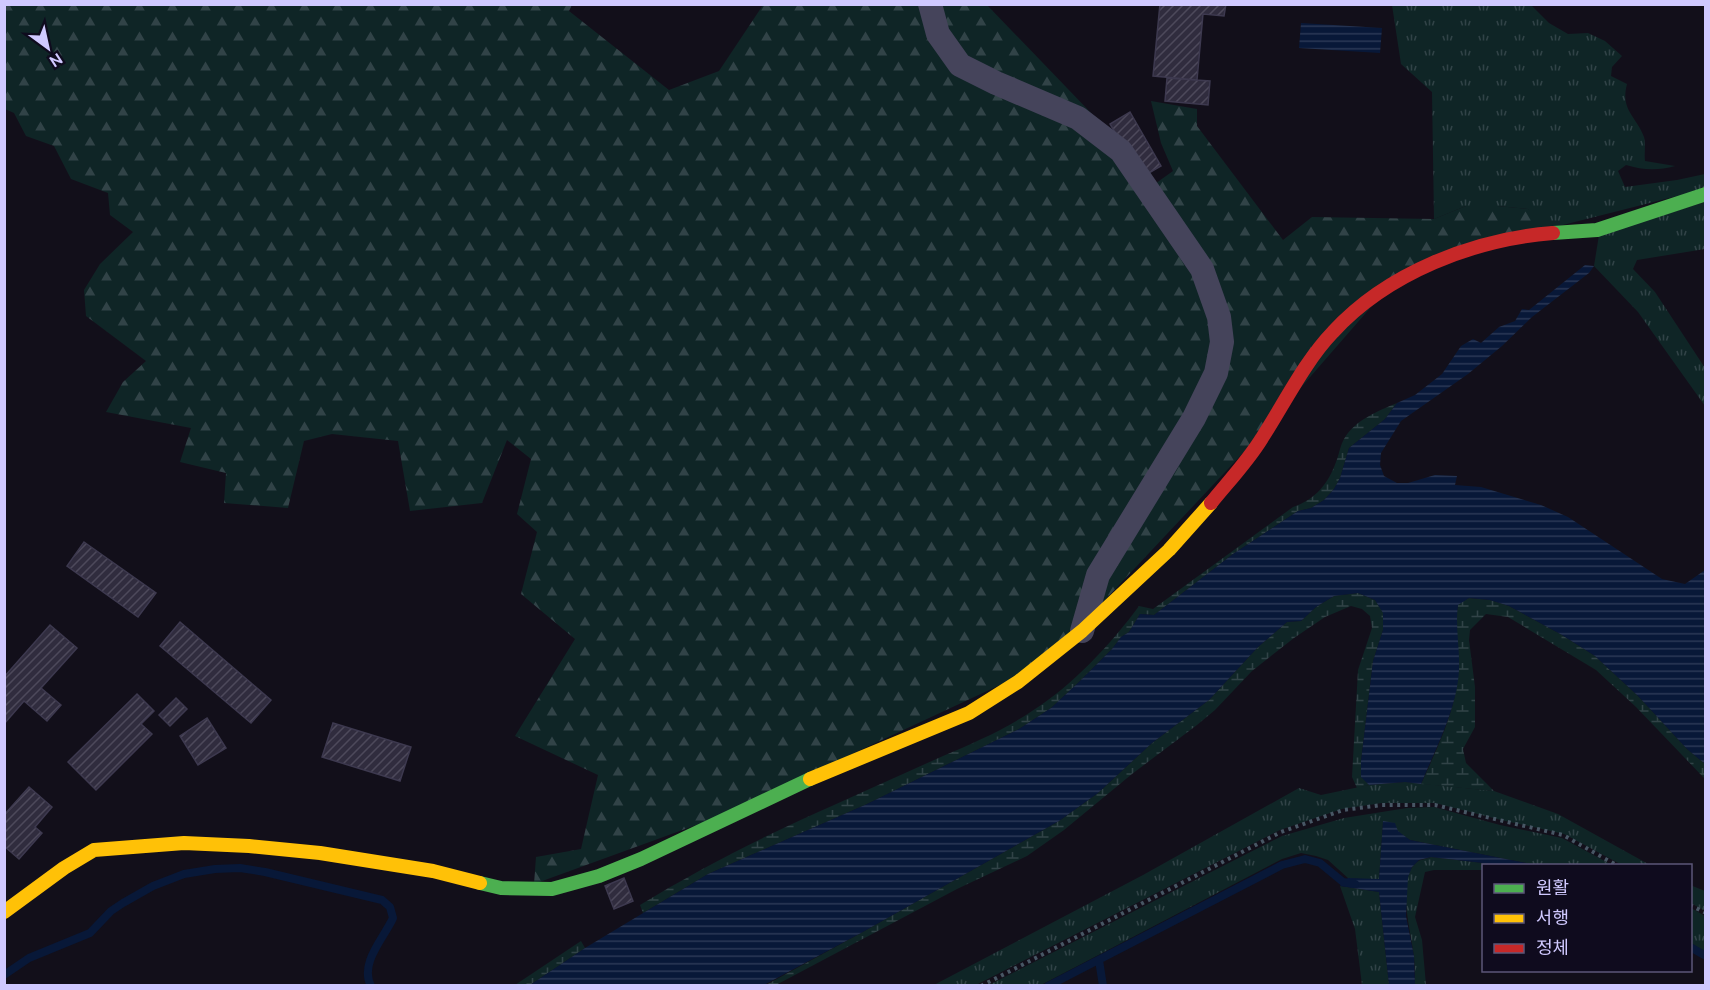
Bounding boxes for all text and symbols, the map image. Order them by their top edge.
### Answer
north arrow [18,18,78,78]
text: N [46,50,66,71]
legend [1482,864,1692,972]
text: 원활 [1536,877,1569,897]
text: 서행 [1536,907,1569,927]
text: 정체 [1536,937,1569,957]

